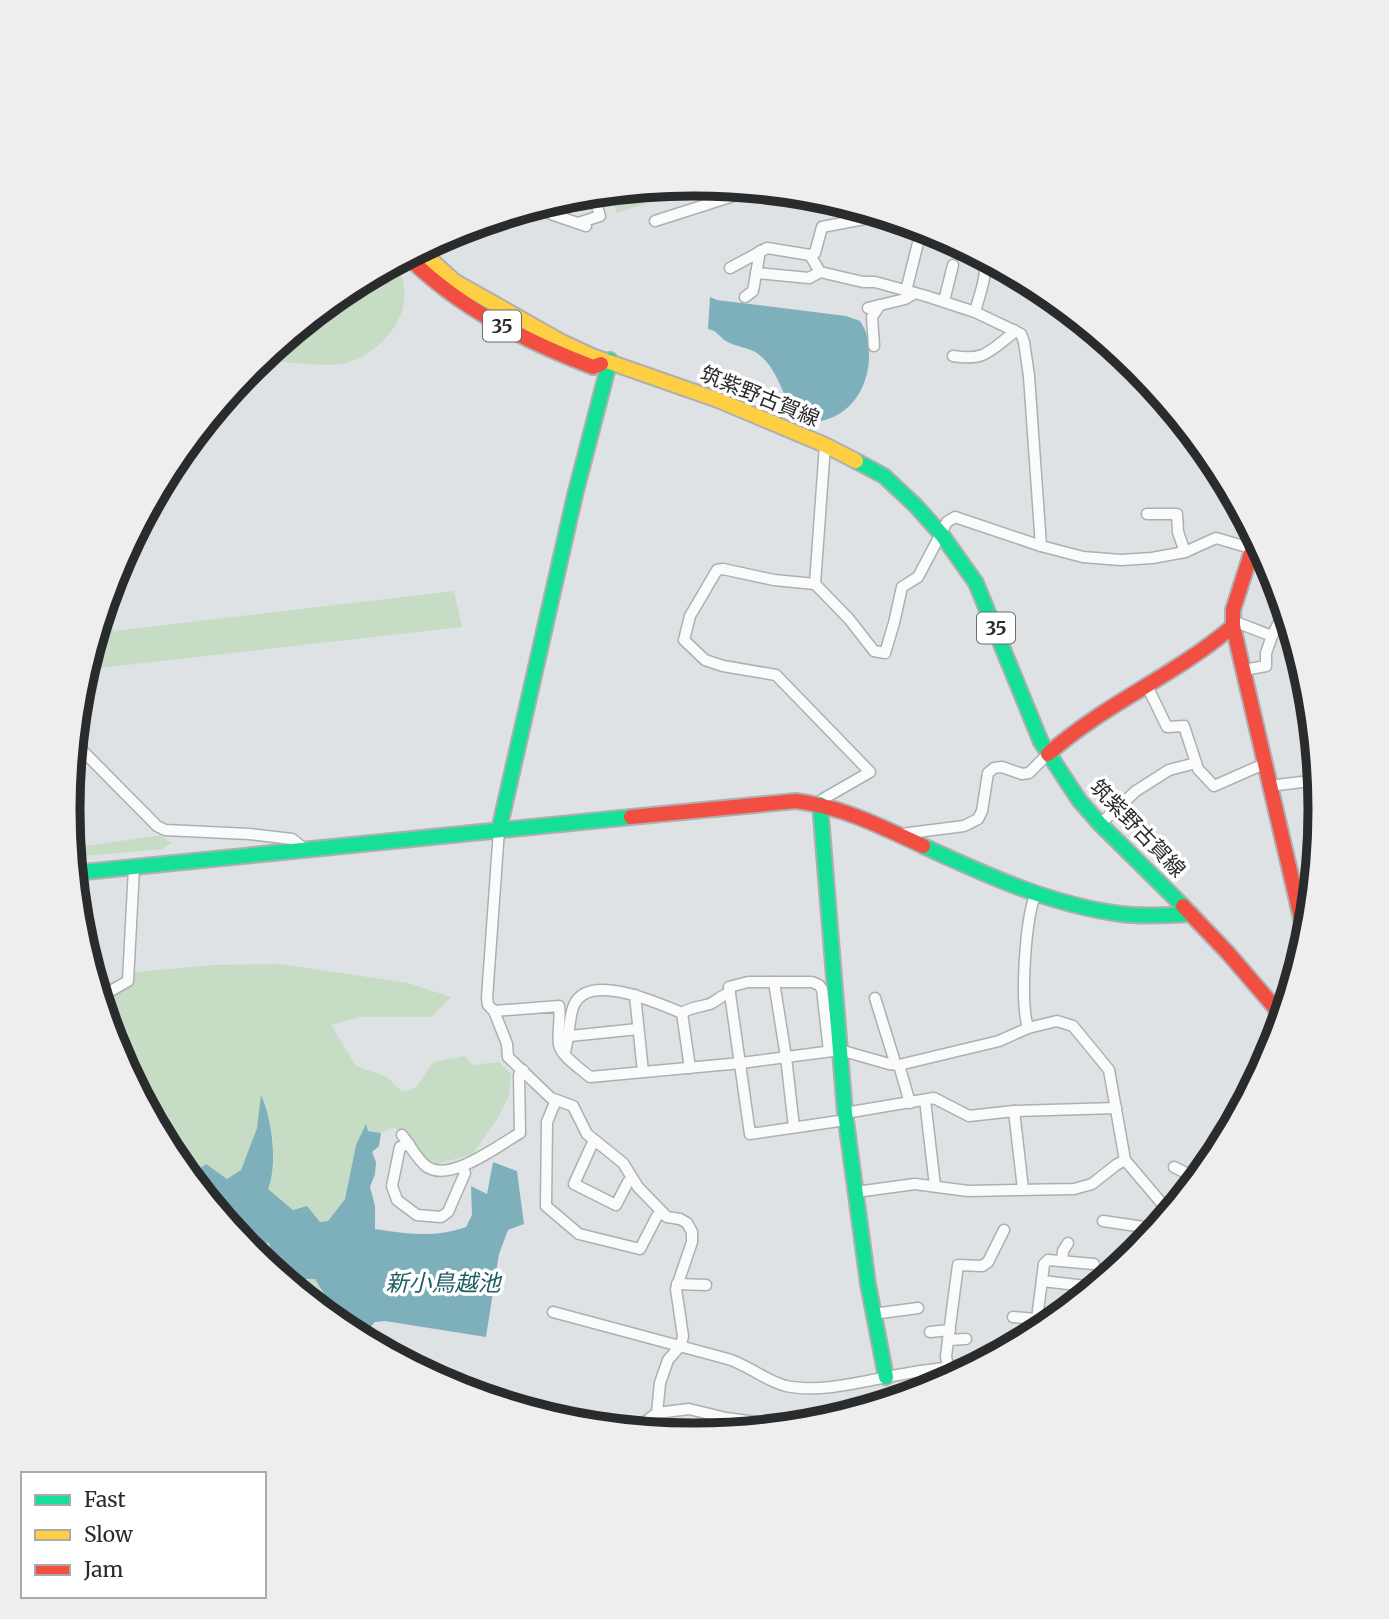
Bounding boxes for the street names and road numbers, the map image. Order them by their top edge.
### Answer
road number: 35 [483,310,521,342]
street label: 筑紫野古賀線 [697,360,823,432]
road number: 35 [977,612,1015,643]
street label: 筑紫野古賀線 [1085,773,1191,883]

